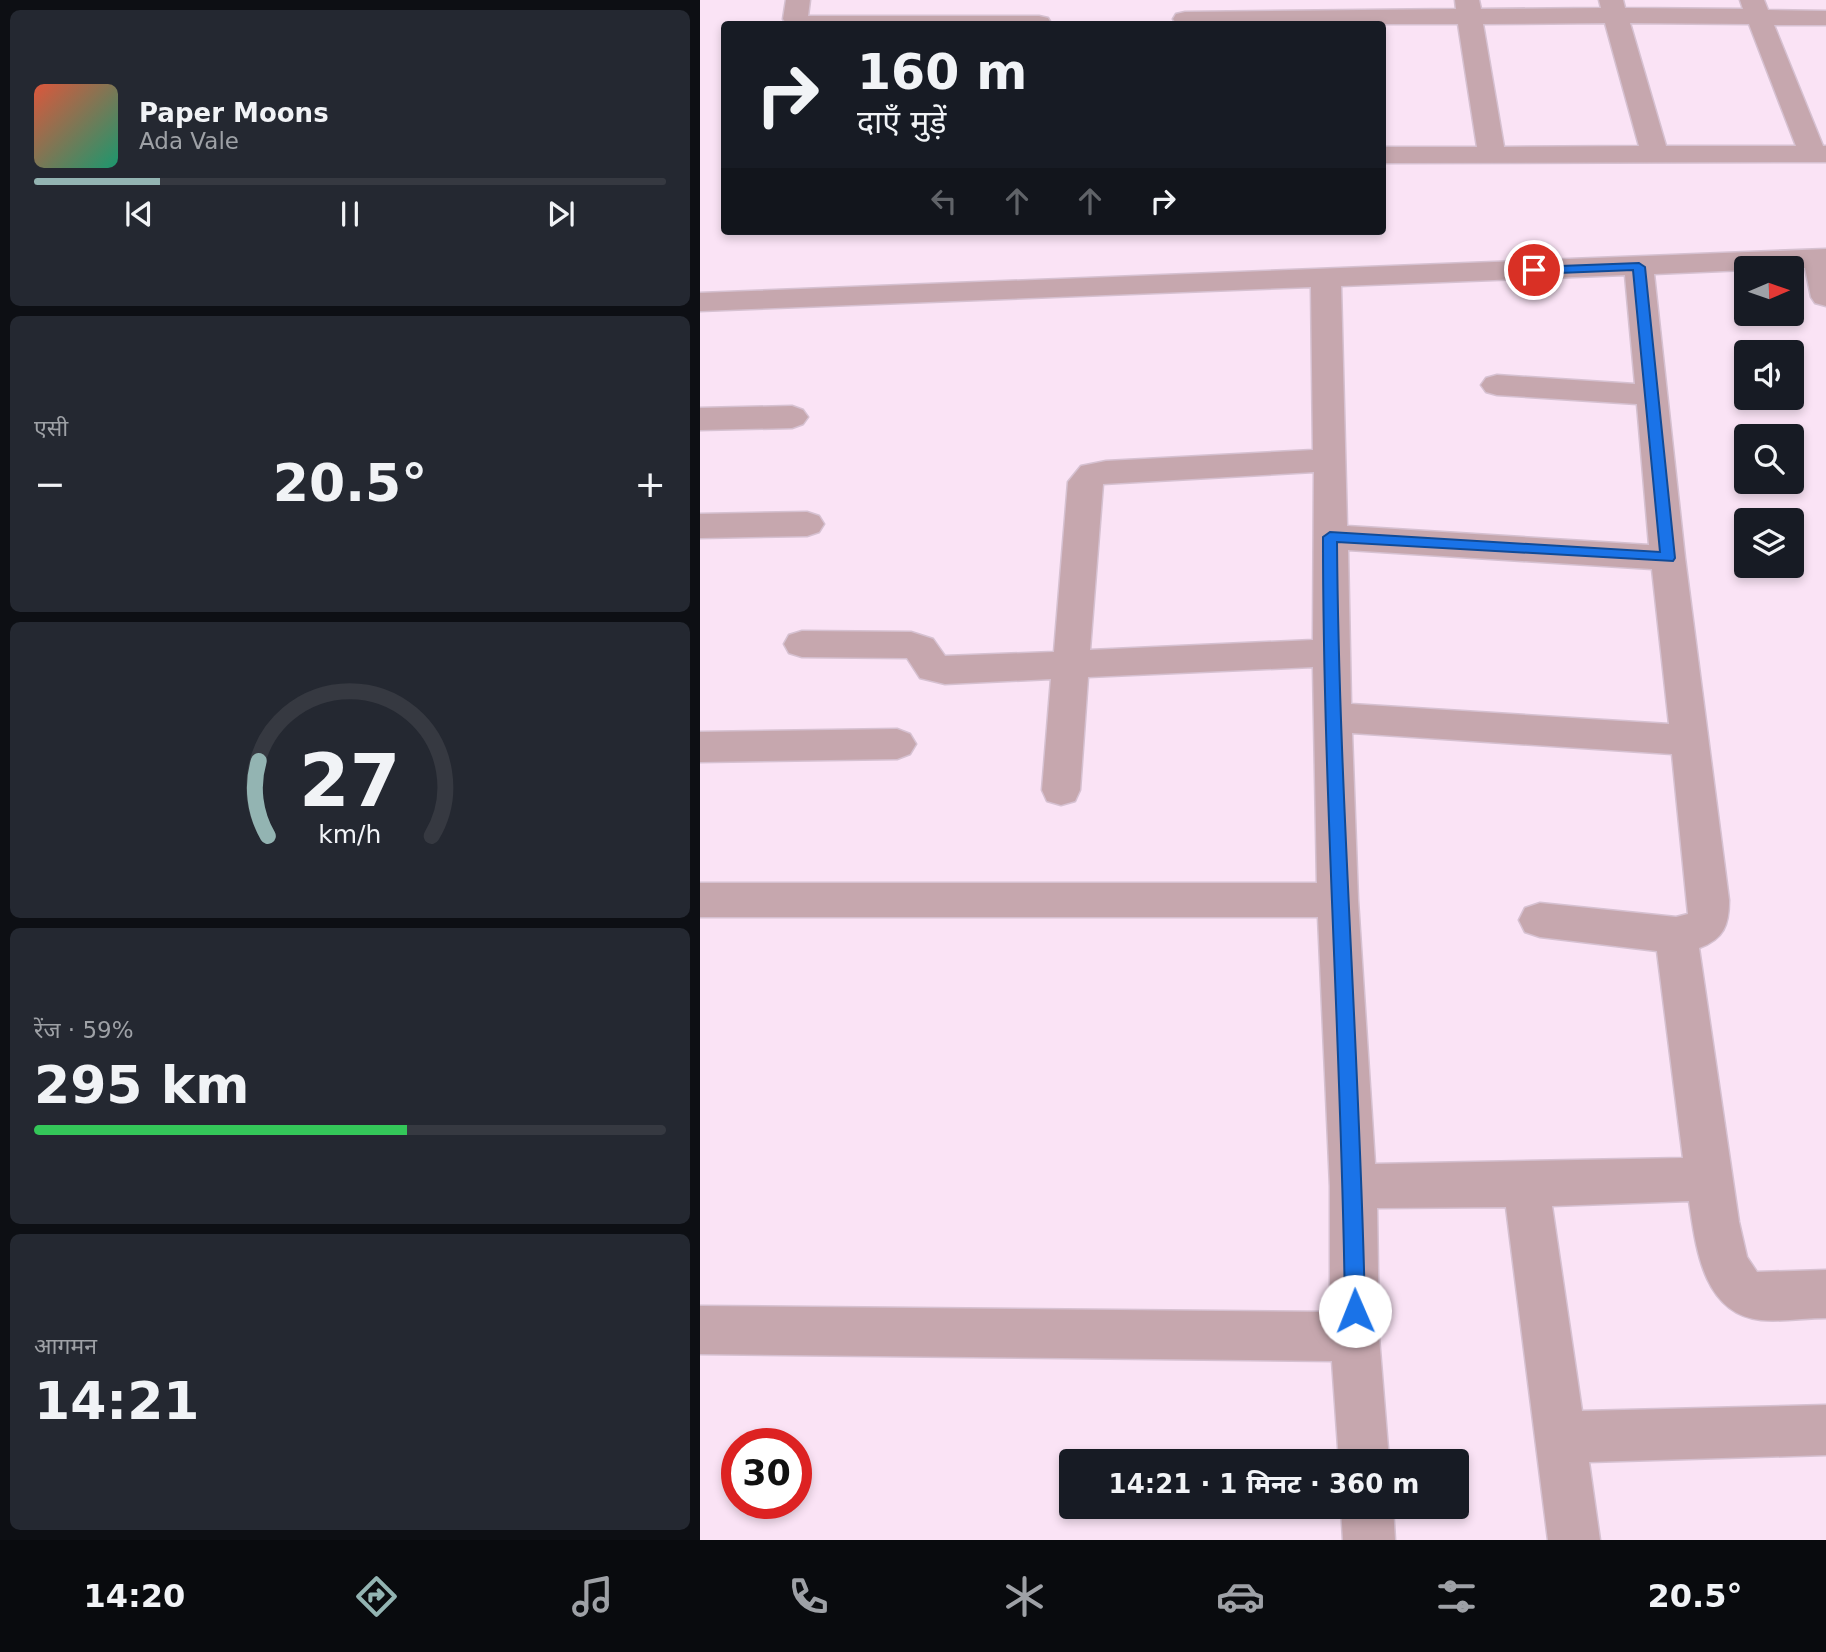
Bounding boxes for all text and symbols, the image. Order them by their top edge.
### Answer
text: 160 m [857,44,1027,101]
icon: right [742,49,833,140]
text: Paper Moons [139,98,329,128]
text: दाएँ मुड़ें [857,103,946,141]
text: Ada Vale [139,128,239,154]
icon: left [925,182,963,220]
icon: ahead [998,182,1036,220]
icon: ahead [1071,182,1109,220]
icon: right [1144,182,1182,220]
icon: previous [120,195,158,233]
icon: pause [331,195,369,233]
icon: next [542,195,580,233]
pin [1504,240,1564,300]
icon: arrive [1515,251,1553,289]
north arrow [1734,256,1804,326]
map controls [1734,256,1804,578]
button: sound [1734,340,1804,410]
text: एसी [34,415,68,441]
button: search [1734,424,1804,494]
text: 20.5° [273,453,427,513]
text: − [34,462,66,506]
text: + [634,462,666,506]
button: layers [1734,508,1804,578]
text: 27 [299,738,401,823]
text: km/h [318,820,382,849]
text: रेंज · 59% [34,1017,134,1043]
text: 295 km [34,1055,249,1115]
position arrow [1318,1274,1392,1348]
text: आगमन [34,1333,97,1359]
text: 14:21 [34,1371,200,1431]
speed limit sign: 30 [721,1428,812,1519]
text: 14:21 · 1 मिनट · 360 m [1109,1469,1419,1499]
icon: directions [352,1572,401,1621]
icon: music [568,1572,617,1621]
icon: phone [784,1572,833,1621]
icon: climate [1000,1572,1049,1621]
icon: car [1216,1572,1265,1621]
icon: filters [1432,1572,1481,1621]
text: 14:20 [83,1577,185,1615]
text: 20.5° [1648,1577,1742,1615]

